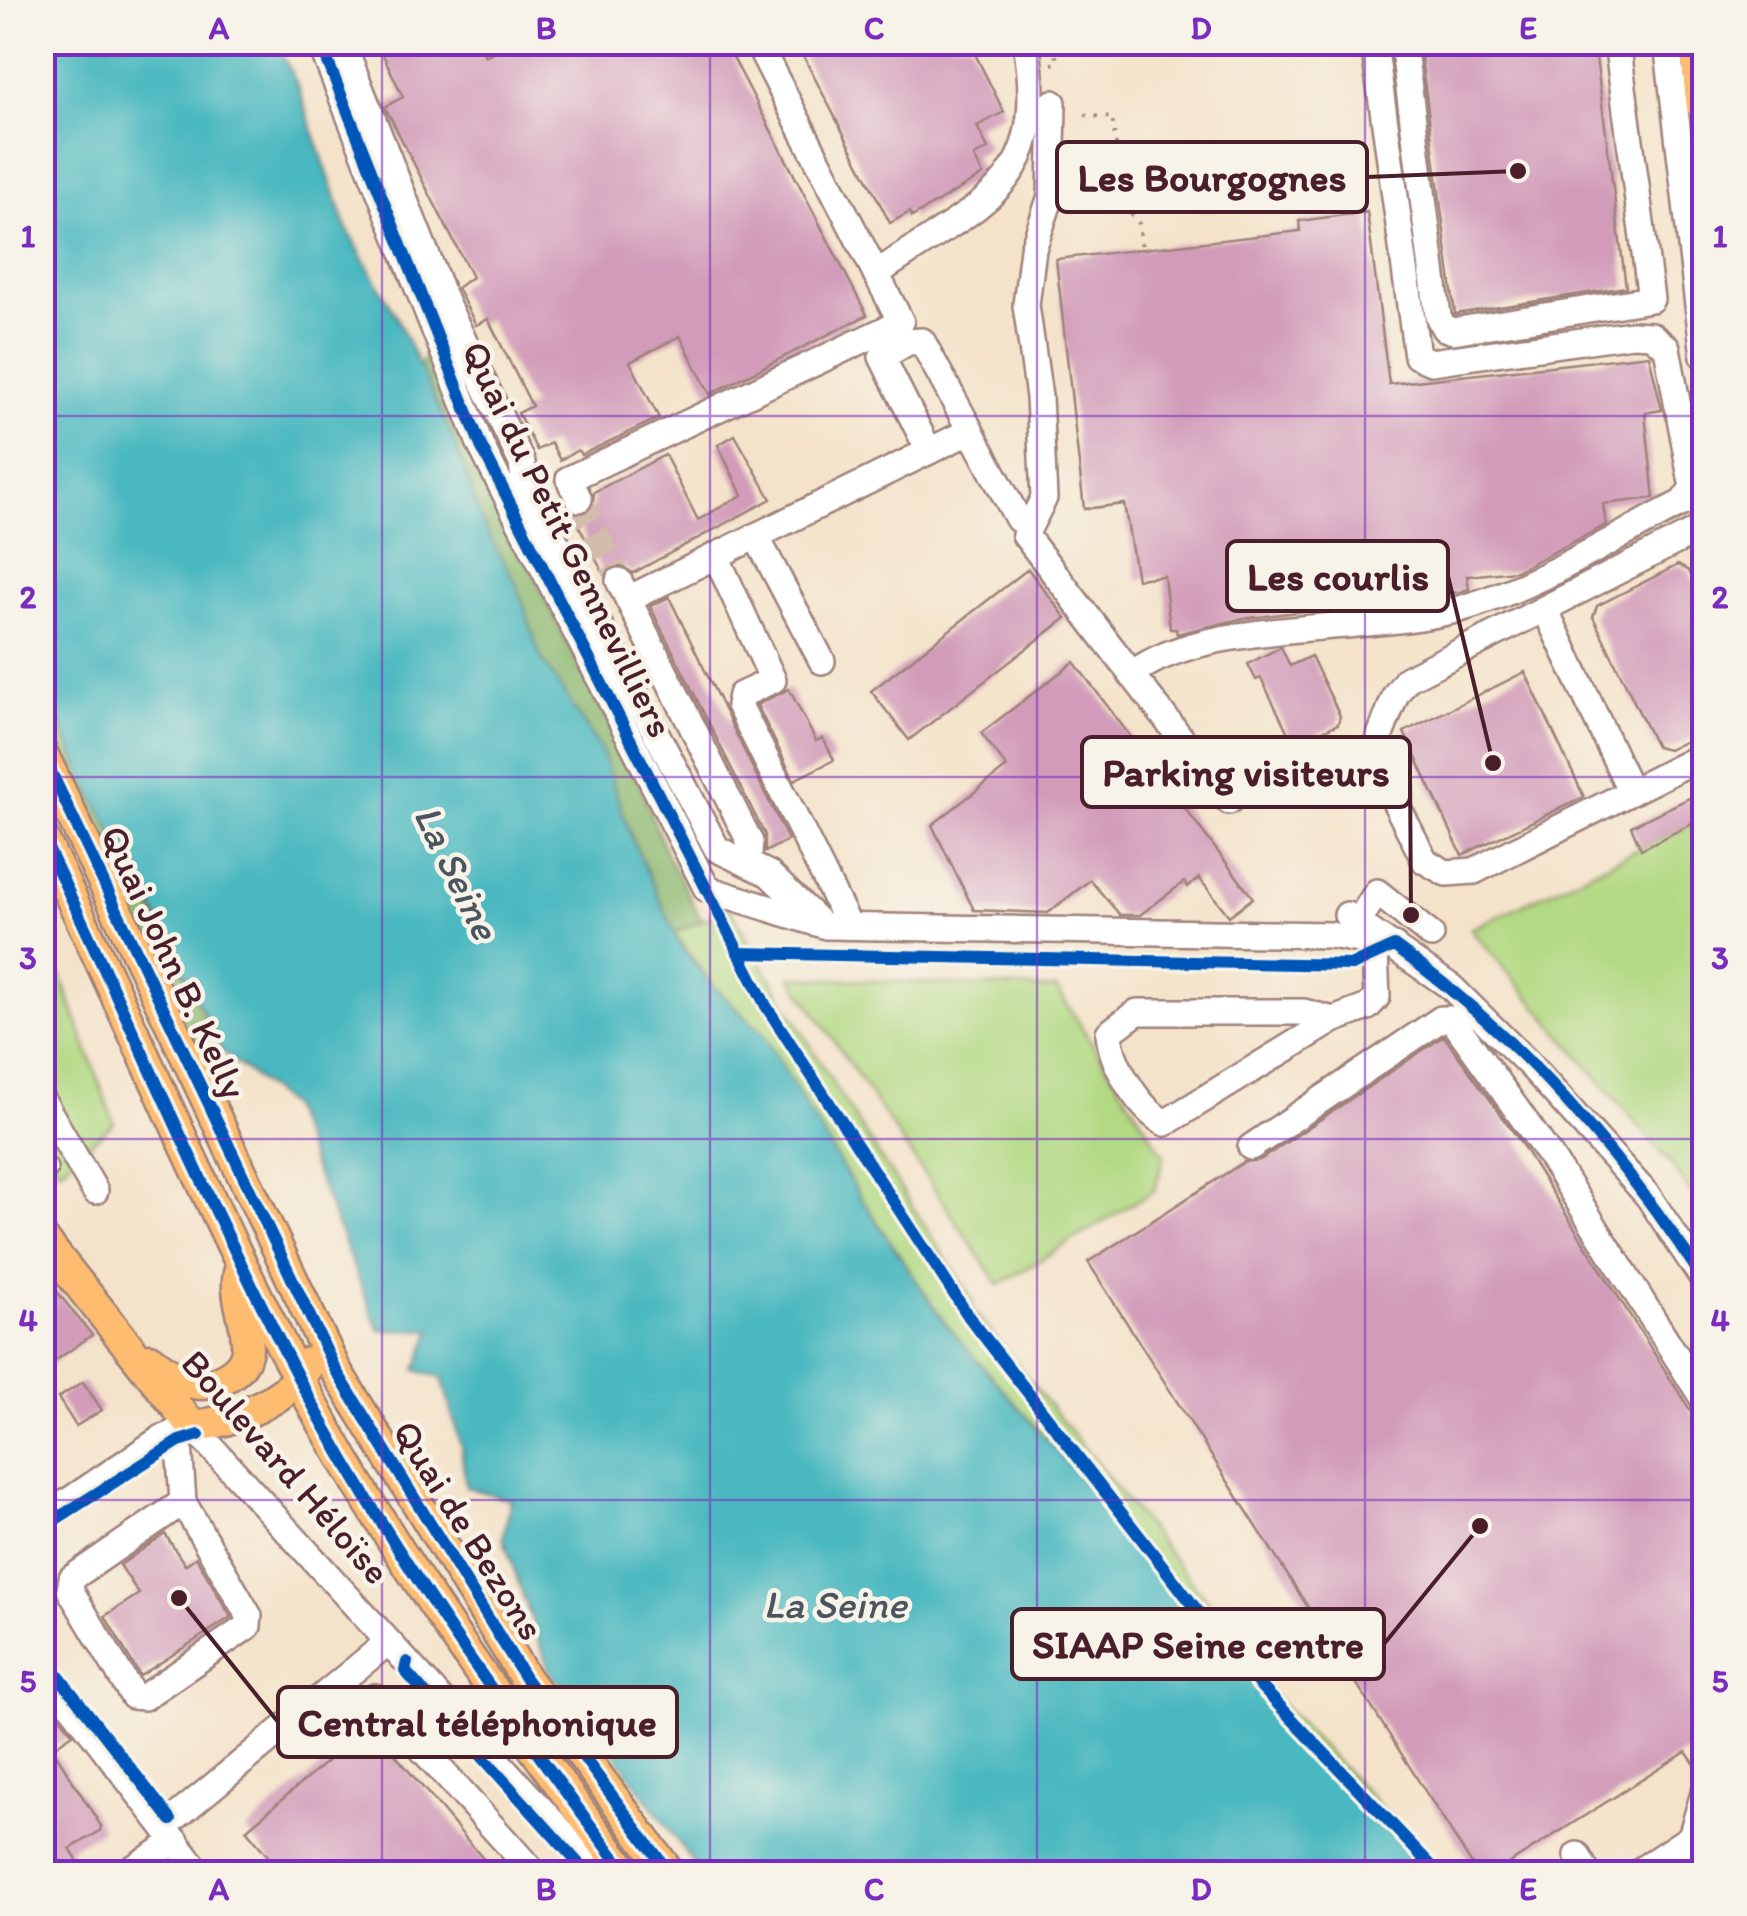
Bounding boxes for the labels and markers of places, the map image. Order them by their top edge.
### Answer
callout: Les Bourgognes [1057,142,1367,212]
callout: Les courlis [1227,541,1448,611]
callout: Parking visiteurs [1082,737,1410,807]
callout: SIAAP Seine centre [1012,1609,1384,1679]
callout: Central téléphonique [278,1687,677,1757]

